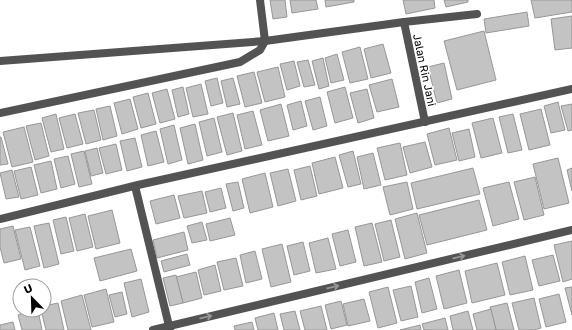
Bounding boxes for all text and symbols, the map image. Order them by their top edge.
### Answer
street label: Jalan Rin Jani [411,33,439,107]
one-way arrow [453,252,466,260]
north arrow [12,278,52,318]
text: U [22,281,34,296]
one-way arrow [326,282,339,290]
one-way arrow [200,312,213,320]

